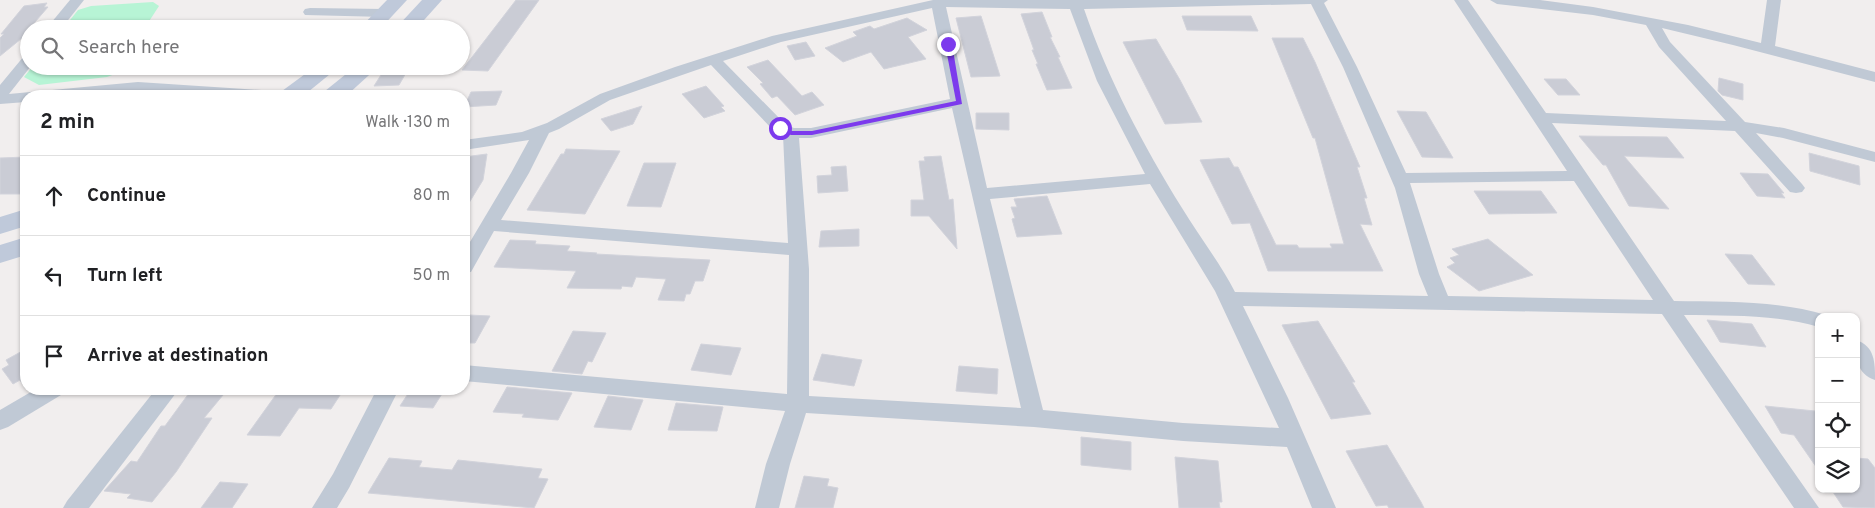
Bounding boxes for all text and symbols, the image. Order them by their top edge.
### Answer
search box [20,20,470,75]
route end [937,33,960,56]
icon: search [38,34,66,62]
text: Search here [78,36,180,60]
text: 2 min [40,109,95,136]
text: Walk · 130 m [365,113,450,133]
route start [769,117,792,140]
icon: ahead [40,182,68,210]
text: Continue [87,184,166,208]
text: 80 m [413,186,450,206]
icon: left [40,262,68,290]
text: Turn left [87,264,163,288]
text: 50 m [413,266,450,286]
map controls [1815,313,1860,493]
button: + [1815,313,1860,358]
icon: arrive [40,342,68,370]
text: Arrive at destination [87,344,268,368]
button: − [1815,358,1860,403]
button: locate [1815,403,1860,448]
button: layers [1815,448,1860,493]

